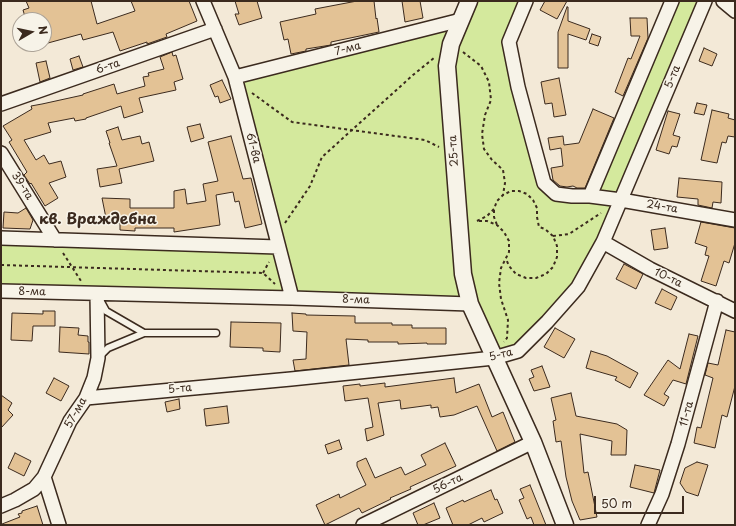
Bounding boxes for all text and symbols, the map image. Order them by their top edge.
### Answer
north arrow [12,12,52,52]
text: N [34,25,52,36]
street label: 7-ма [334,39,362,59]
street label: 6-та [94,57,122,77]
street label: 5-та [662,63,684,91]
street label: 61-ва [243,131,263,165]
street label: 25-та [446,135,462,167]
street label: 39-та [8,170,36,202]
street label: 24-та [645,198,679,216]
district label: кв. Враждебна [39,211,157,229]
street label: 10-та [652,265,684,291]
street label: 8-ма [18,285,46,299]
street label: 8-ма [342,293,370,307]
street label: 5-та [488,346,514,364]
street label: 5-та [167,381,193,397]
street label: 57-ма [62,395,90,431]
street label: 11-та [677,400,697,428]
street label: 56-та [431,471,465,497]
scale bar [596,488,686,514]
text: 50 m [601,494,632,512]

